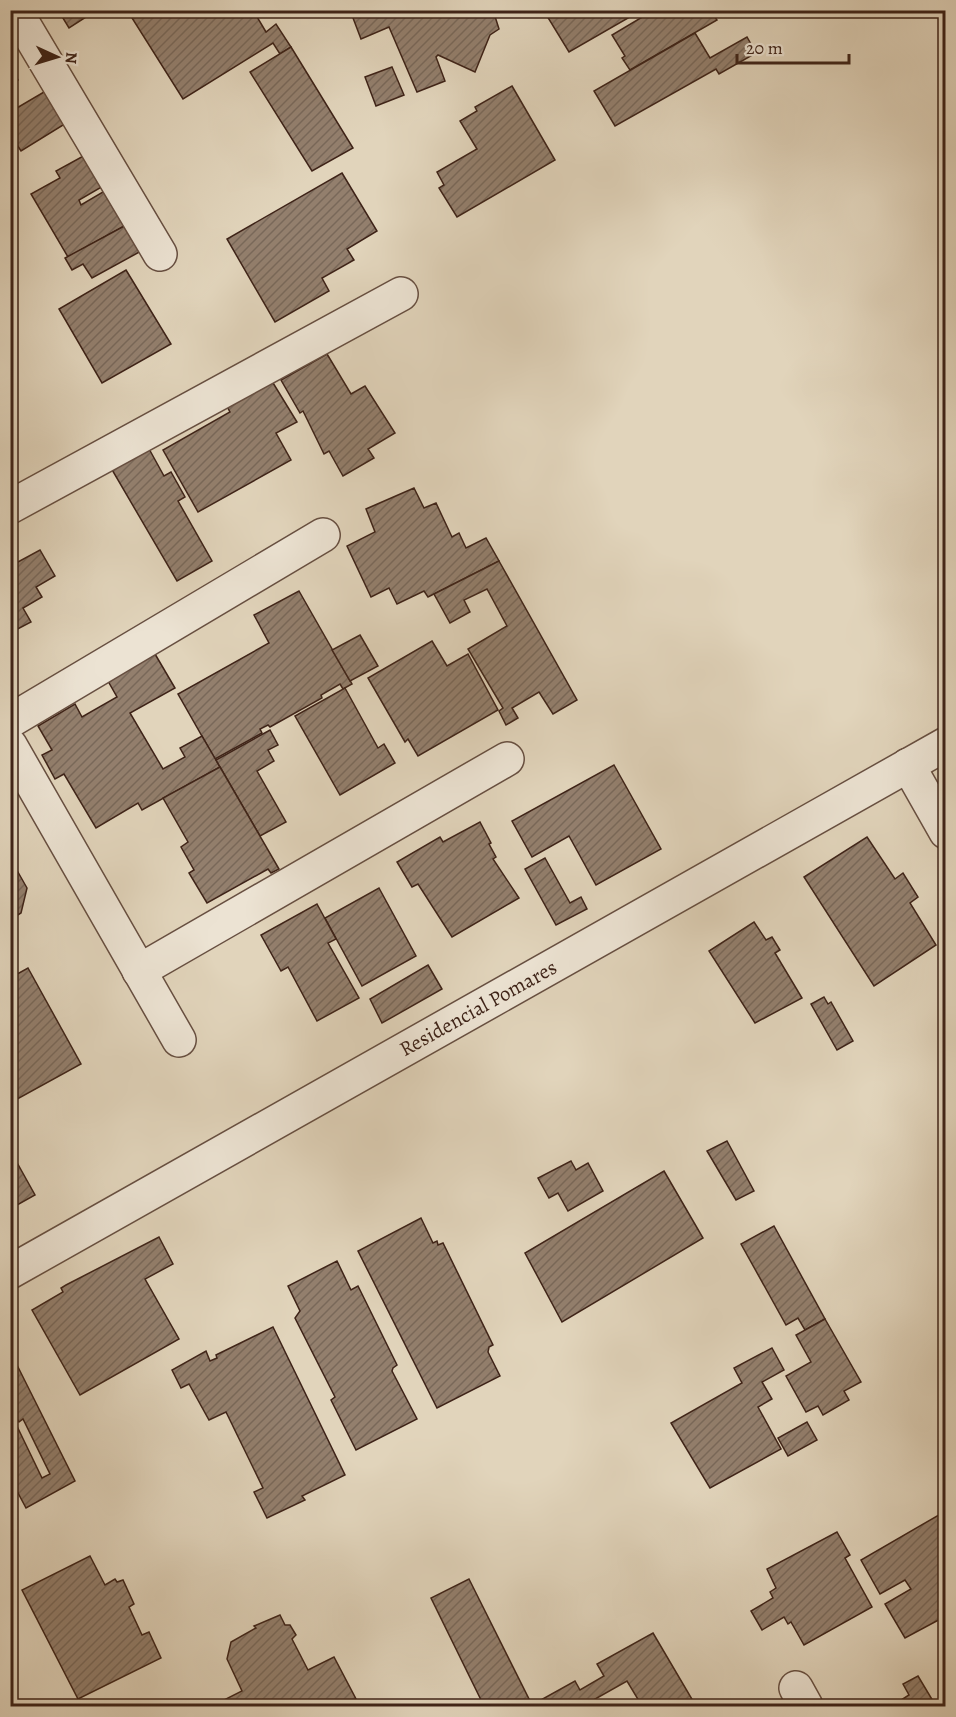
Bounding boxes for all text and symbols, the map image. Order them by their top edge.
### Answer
north arrow [27,27,87,87]
scale bar [737,27,850,65]
text: 20 m [746,36,783,60]
text: N [60,51,82,65]
street label: Residencial Pomares [394,953,562,1063]

